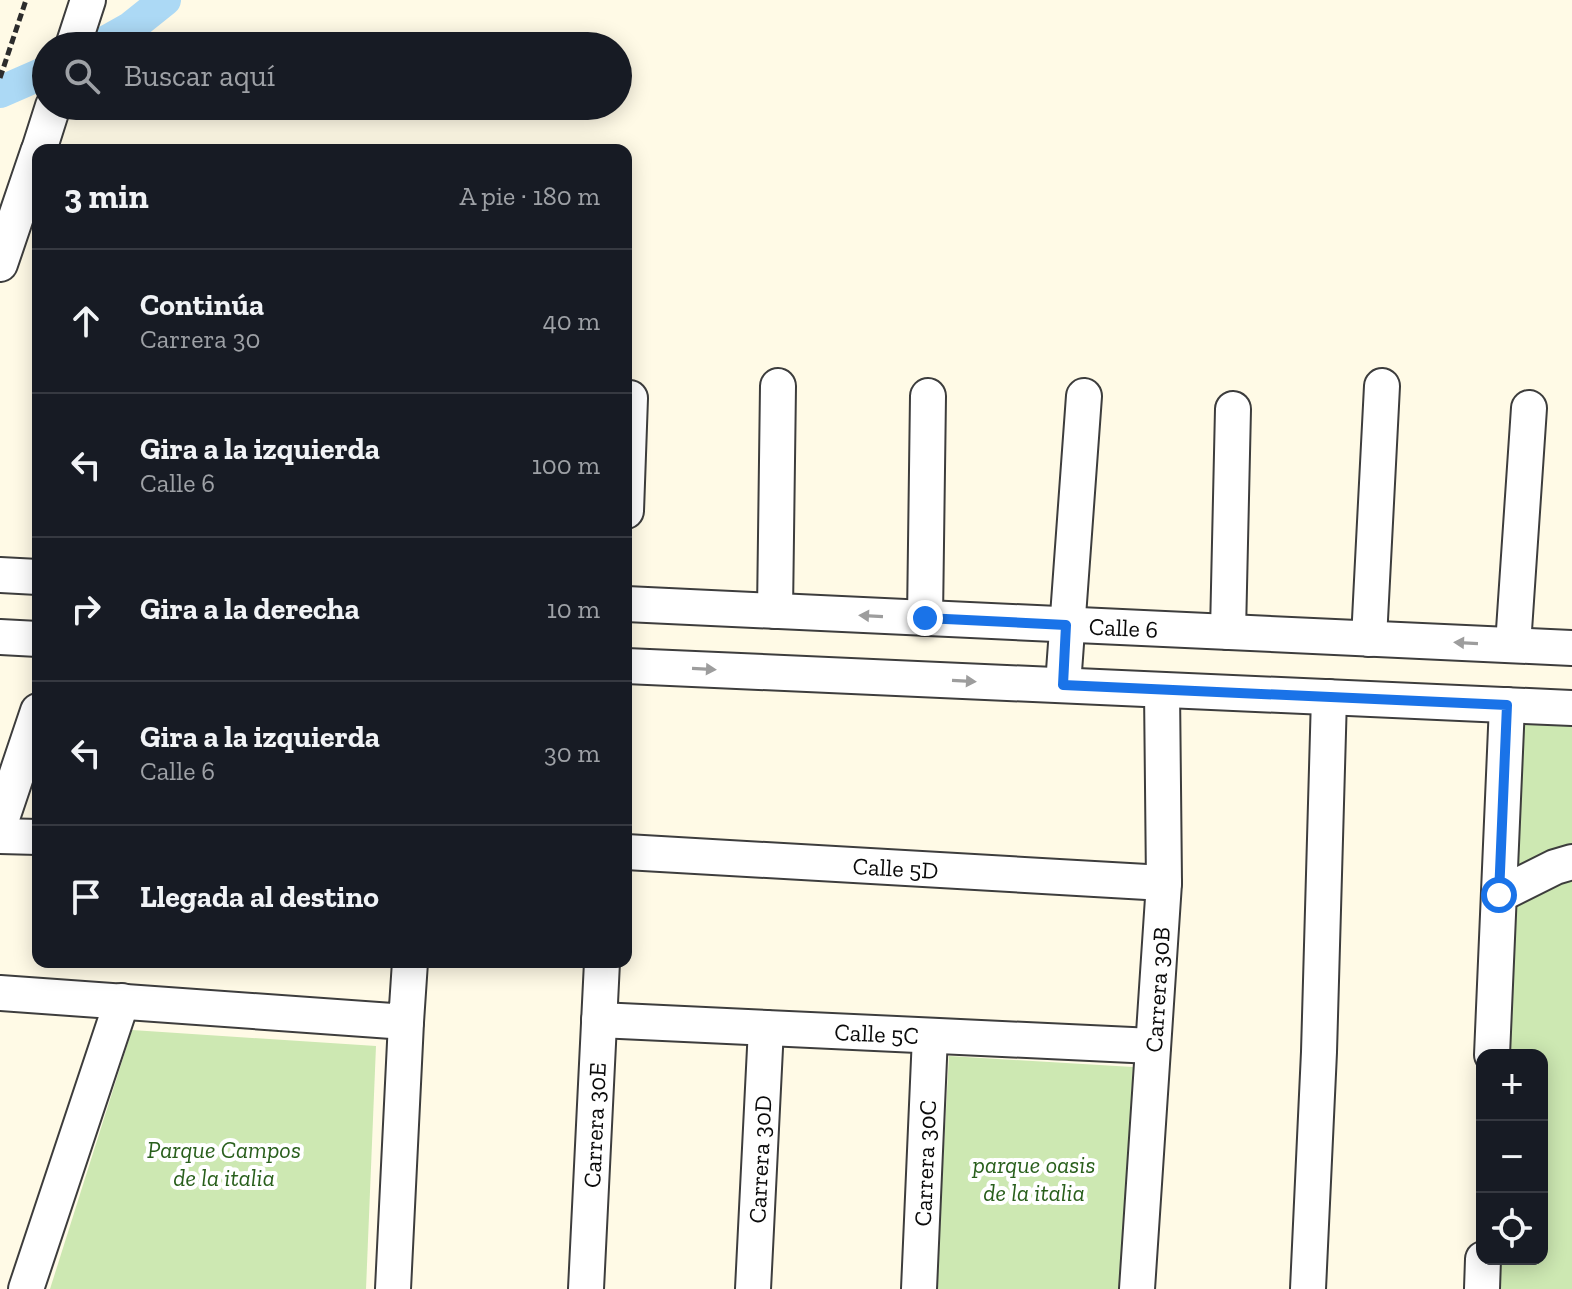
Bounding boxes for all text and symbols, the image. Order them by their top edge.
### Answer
search box [32,32,632,120]
icon: search [60,54,104,98]
text: Buscar aquí [124,58,275,94]
text: 3 min [64,176,149,217]
text: A pie · 180 m [459,180,600,212]
text: Continúa [140,287,264,323]
icon: ahead [64,299,108,343]
text: 40 m [543,305,600,337]
text: Carrera 30 [140,323,260,355]
text: Gira a la izquierda [140,431,380,467]
icon: left [64,443,108,487]
text: 100 m [532,449,600,481]
text: Calle 6 [140,467,215,499]
icon: right [64,587,108,631]
text: Gira a la derecha [140,591,360,627]
text: 10 m [547,593,600,625]
route end [907,600,943,636]
one-way arrow [858,609,883,622]
street label: Calle 6 [1088,611,1159,643]
one-way arrow [1453,637,1478,650]
one-way arrow [692,663,717,676]
one-way arrow [952,674,977,687]
text: Gira a la izquierda [140,719,380,755]
icon: left [64,731,108,775]
text: 30 m [544,737,600,769]
text: Calle 6 [140,755,215,787]
street label: Calle 5D [852,851,939,884]
icon: arrive [64,875,108,919]
route start [1481,877,1517,913]
text: Llegada al destino [140,879,379,915]
street label: Carrera 30B [1138,926,1176,1053]
street label: Calle 5C [834,1017,920,1049]
map controls [1476,1049,1548,1265]
button: + [1476,1049,1548,1121]
street label: Carrera 30E [576,1062,612,1189]
street label: Carrera 30D [742,1094,777,1224]
street label: Carrera 30C [907,1099,942,1227]
button: − [1476,1121,1548,1193]
park label: Parque Campos de la italia [147,1135,301,1192]
park label: parque oasis de la italia [972,1150,1095,1207]
button: locate [1476,1193,1548,1265]

